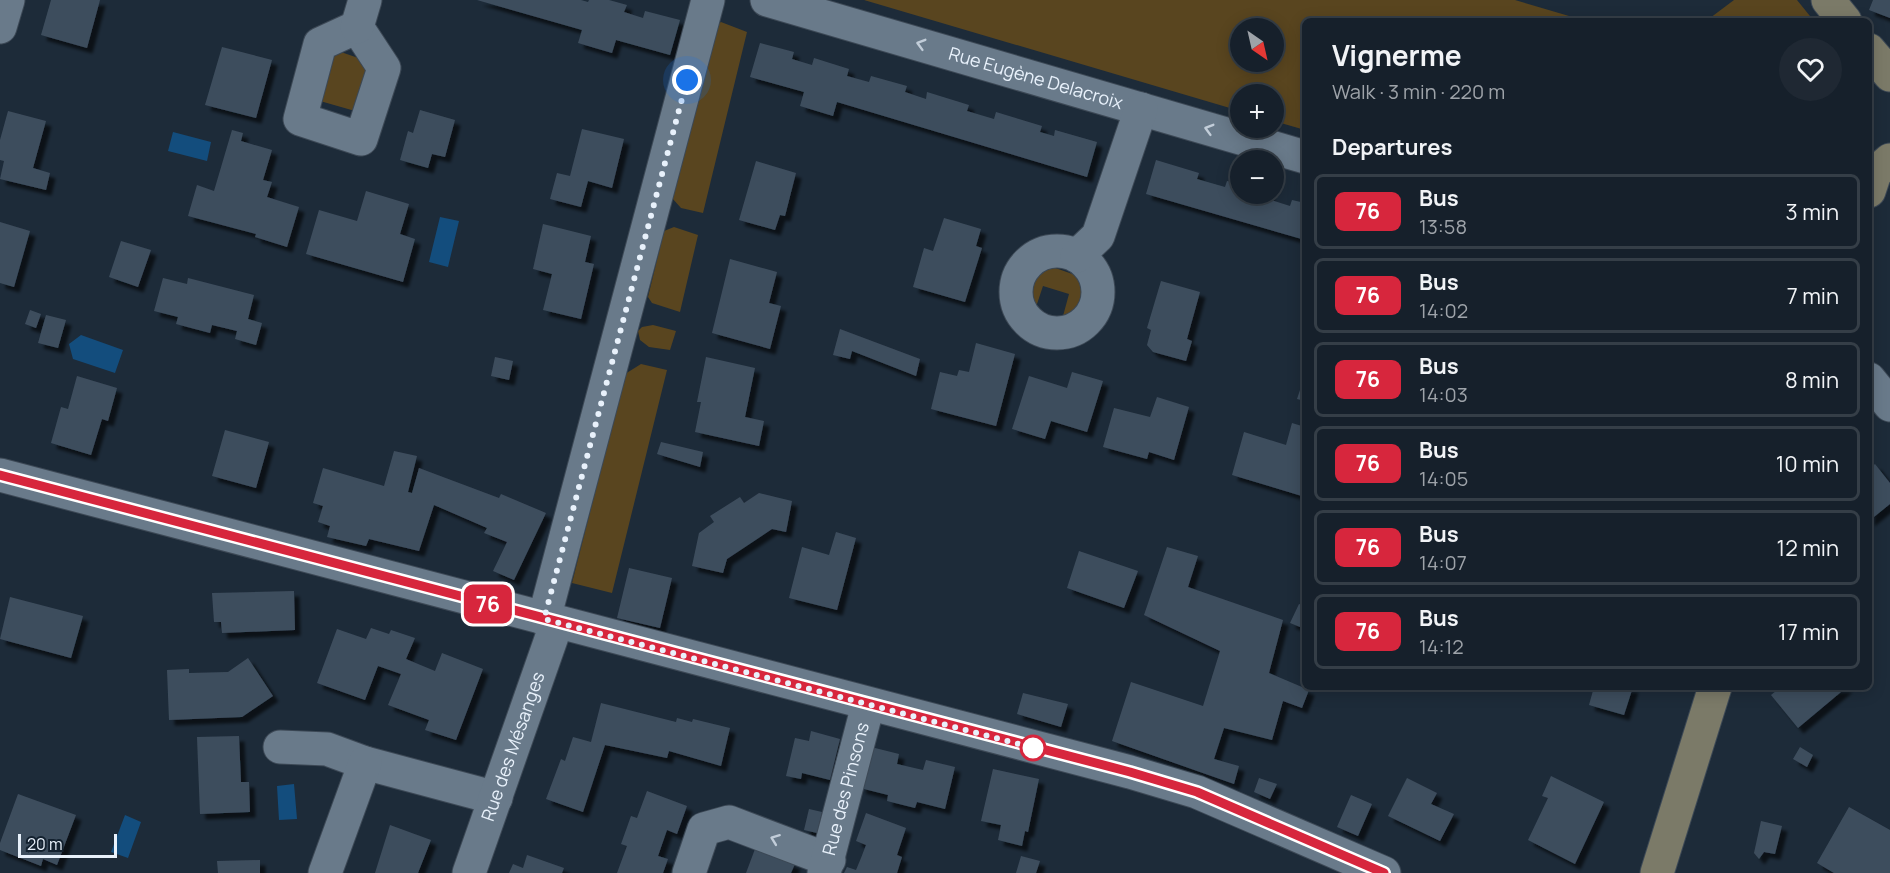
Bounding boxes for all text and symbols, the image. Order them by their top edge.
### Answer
north arrow [1230,18,1284,72]
map controls [1230,18,1284,204]
text: Vignerme [1332,36,1462,74]
button: heart [1779,38,1842,101]
one-way arrow [916,39,927,51]
street label: Rue Eugène Delacroix [946,41,1126,114]
your location [672,65,702,95]
text: Walk · 3 min · 220 m [1332,78,1505,105]
button: + [1230,84,1284,138]
one-way arrow [1204,124,1214,136]
text: Departures [1332,132,1452,162]
button: − [1230,150,1284,204]
text: Bus [1419,183,1459,213]
text: 76 [1356,197,1380,225]
text: 3 min [1786,197,1839,227]
text: 13:58 [1419,213,1467,240]
text: Bus [1419,267,1459,297]
text: 76 [1356,281,1380,309]
text: 7 min [1787,281,1839,311]
text: 14:02 [1419,297,1468,324]
text: Bus [1419,351,1459,381]
text: 76 [1356,365,1380,393]
text: 8 min [1785,365,1839,395]
text: 14:03 [1419,381,1468,408]
text: Bus [1419,435,1459,465]
text: 76 [1356,449,1380,477]
text: 10 min [1776,449,1839,479]
text: 14:05 [1419,465,1468,492]
text: Bus [1419,519,1459,549]
text: 76 [1356,533,1380,561]
text: 12 min [1777,533,1839,563]
text: 14:07 [1419,549,1467,576]
line badge: 76 [461,584,515,624]
text: 76 [476,590,500,618]
text: Bus [1419,603,1459,633]
text: 76 [1356,617,1380,645]
text: 17 min [1778,617,1839,647]
text: 14:12 [1419,633,1464,660]
street label: Rue des Mésanges [475,668,550,824]
street label: Rue des Pinsons [816,720,874,858]
unlabelled marker [1020,735,1046,761]
scale bar [18,831,117,858]
text: 20 m [27,833,63,855]
one-way arrow [770,834,781,846]

